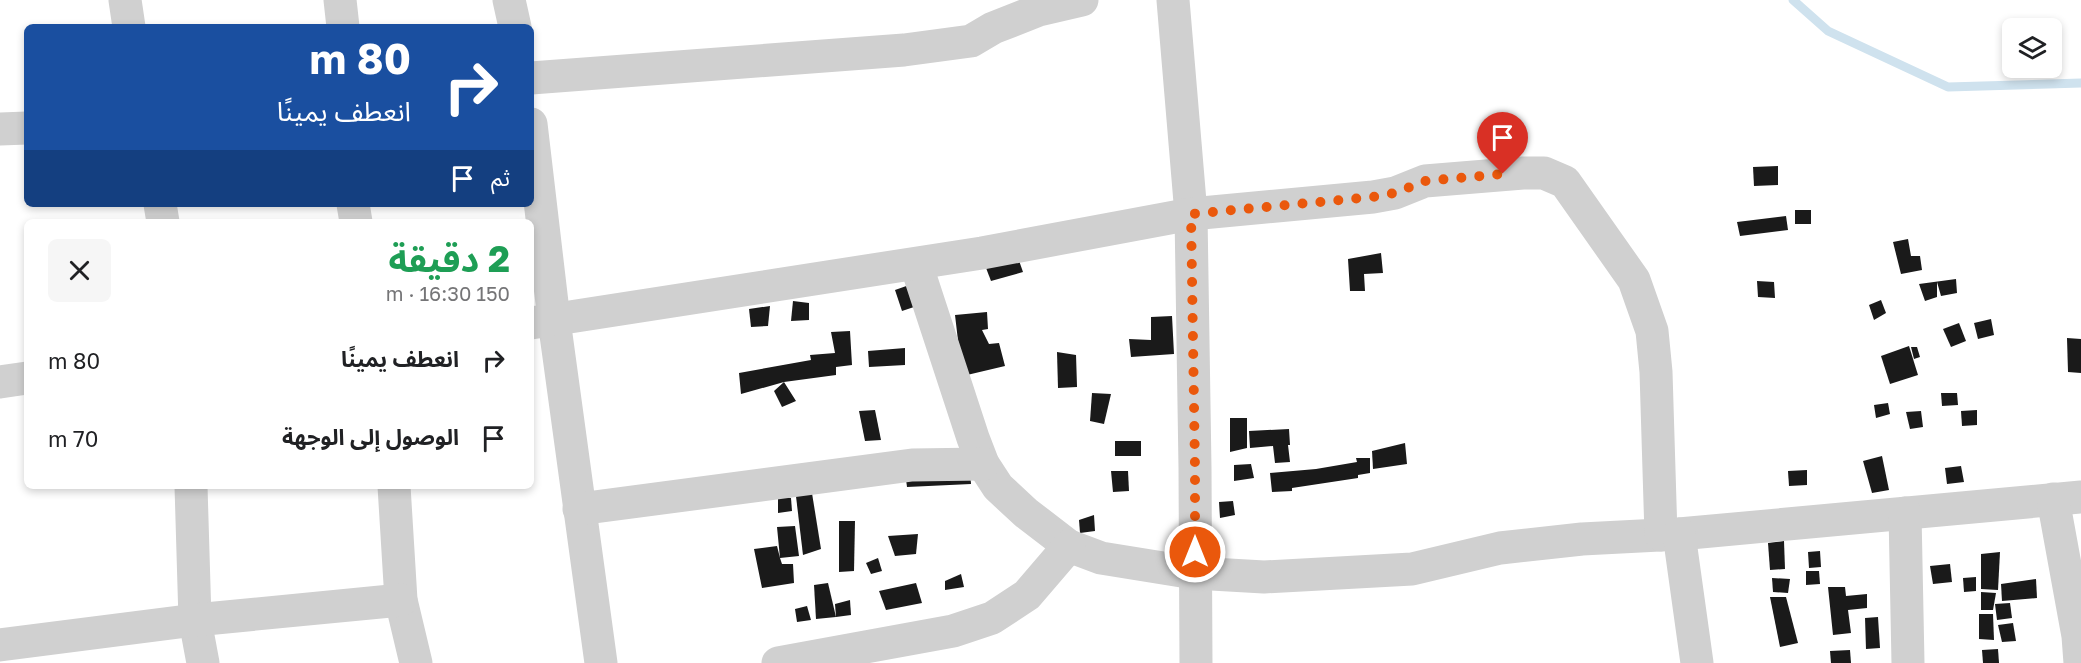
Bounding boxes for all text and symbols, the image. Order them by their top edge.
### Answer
map controls [2002,18,2062,78]
button: layers [2002,18,2062,78]
text: 80 m [310,33,411,83]
icon: right [432,48,510,126]
text: انعطف يمينًا [277,95,411,127]
pin [1477,112,1528,174]
icon: arrive [1486,121,1519,154]
icon: arrive [446,162,479,195]
text: ثم [491,164,510,191]
text: 2 دقيقة [388,237,510,280]
button: close [48,239,111,302]
text: 150 m · 16:30 [386,281,510,305]
icon: right [477,344,510,377]
text: انعطف يمينًا [341,345,459,372]
text: 80 m [48,347,100,374]
icon: arrive [477,422,510,455]
text: الوصول إلى الوجهة [282,423,459,450]
text: 70 m [48,425,98,452]
position arrow [1163,520,1227,584]

